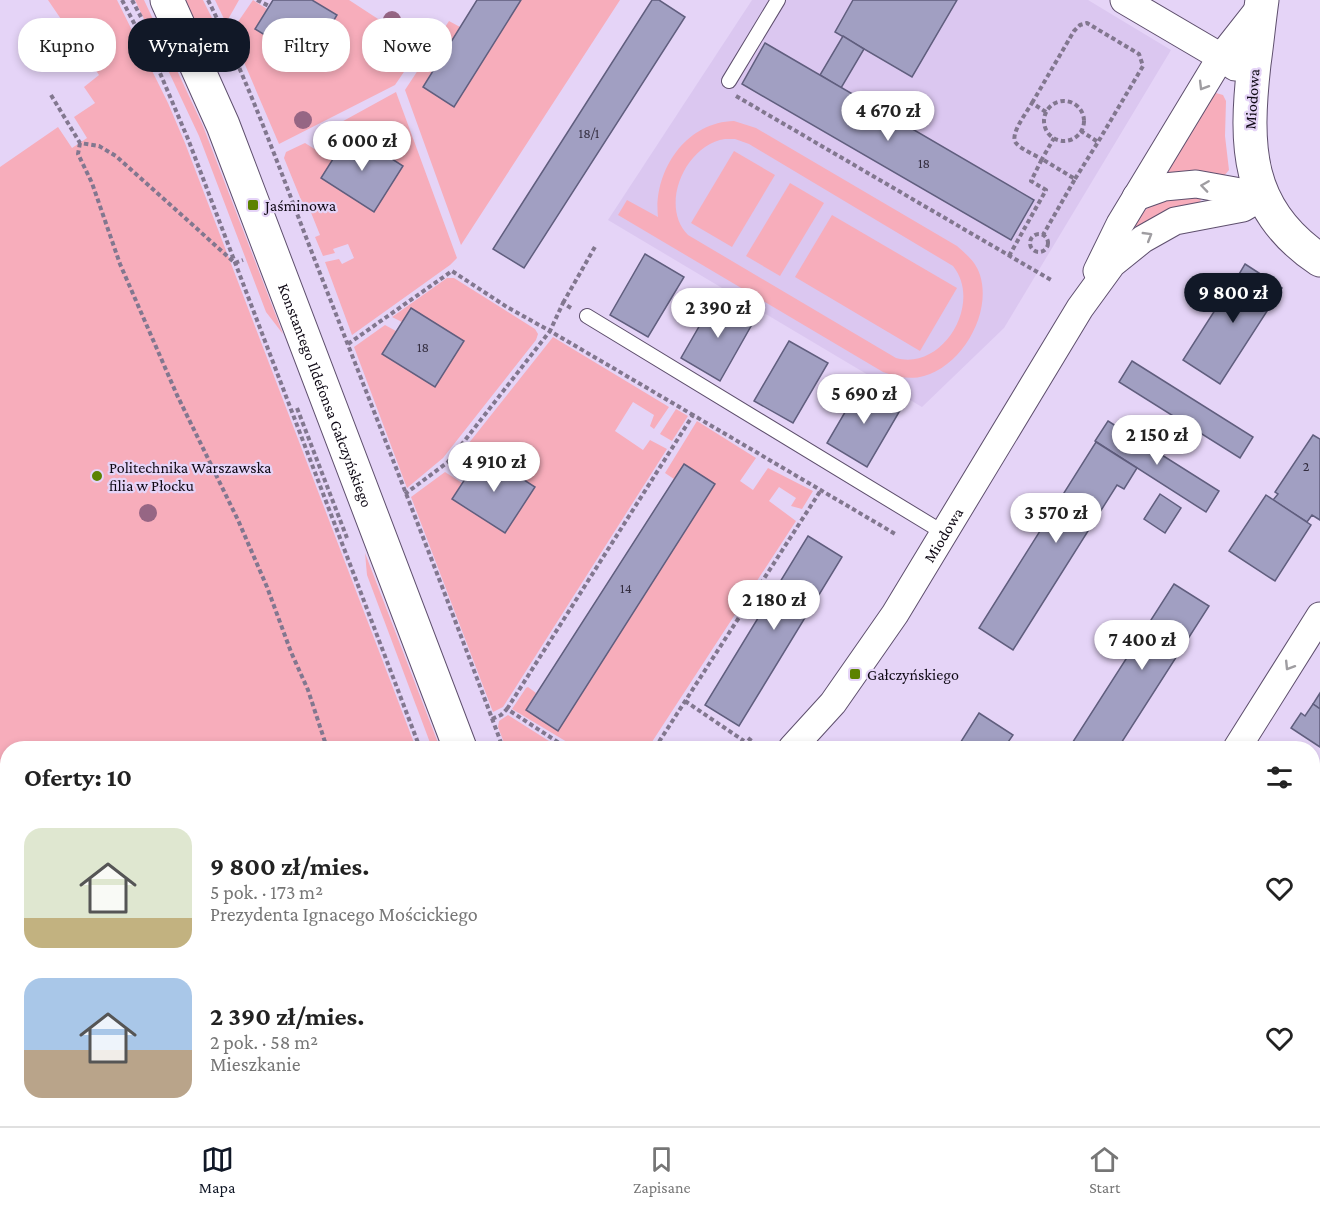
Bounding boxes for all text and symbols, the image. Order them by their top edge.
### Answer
chip: Kupno [18,18,116,72]
chip: Wynajem [128,18,250,72]
chip: Filtry [262,18,350,72]
chip: Nowe [362,18,452,72]
street label: Miodowa [1241,67,1263,130]
one-way arrow [1198,80,1210,90]
pin: 4 670 zł [826,91,950,142]
text: 4 670 zł [855,99,921,121]
pin: 6 000 zł [300,121,424,172]
house number: 18/1 [579,125,600,141]
text: 6 000 zł [327,129,397,151]
house number: 18 [918,155,930,171]
one-way arrow [1201,180,1210,192]
place label: Jaśminowa [263,197,337,215]
marker: Jaśminowa [246,198,260,212]
one-way arrow [1142,232,1152,244]
pin: 9 800 zł [1171,273,1295,324]
street label: Konstantego Ildefonsa Gałczyńskiego [276,281,376,509]
text: 9 800 zł [1198,281,1268,303]
pin: 2 390 zł [656,288,780,339]
text: 2 390 zł [685,296,751,318]
house number: 18 [417,339,429,355]
pin: 5 690 zł [802,374,926,425]
text: 5 690 zł [831,382,897,404]
pin: 2 150 zł [1095,415,1219,466]
text: 2 150 zł [1126,423,1188,445]
pin: 4 910 zł [432,442,556,493]
text: 4 910 zł [462,450,526,472]
house number: 2 [1303,458,1310,474]
place label: Politechnika Warszawska filia w Płocku [109,459,272,494]
marker: Politechnika Warszawska filia w Płocku [90,469,104,483]
pin: 3 570 zł [994,493,1118,544]
text: 3 570 zł [1024,501,1088,523]
street label: Miodowa [920,504,966,565]
house number: 14 [620,580,632,596]
pin: 2 180 zł [712,580,836,631]
text: 2 180 zł [742,588,806,610]
pin: 7 400 zł [1080,620,1204,671]
text: 7 400 zł [1108,628,1176,650]
one-way arrow [1285,659,1296,670]
place label: Gałczyńskiego [867,666,959,684]
marker: Gałczyńskiego [848,667,862,681]
icon: filters [1263,761,1296,794]
text: Oferty: 10 [24,763,132,792]
icon: home [72,852,144,924]
text: 9 800 zł/mies. [210,852,369,881]
icon: heart [1263,872,1296,905]
text: 5 pok. · 173 m² [210,881,323,903]
text: Prezydenta Ignacego Mościckiego [210,903,478,925]
icon: home [72,1002,144,1074]
text: 2 390 zł/mies. [210,1002,364,1031]
icon: heart [1263,1022,1296,1055]
text: 2 pok. · 58 m² [210,1031,318,1053]
text: Mieszkanie [210,1053,300,1075]
tab: Mapa [199,1143,235,1196]
tab: Zapisane [633,1143,691,1196]
tab: Start [1088,1143,1121,1196]

